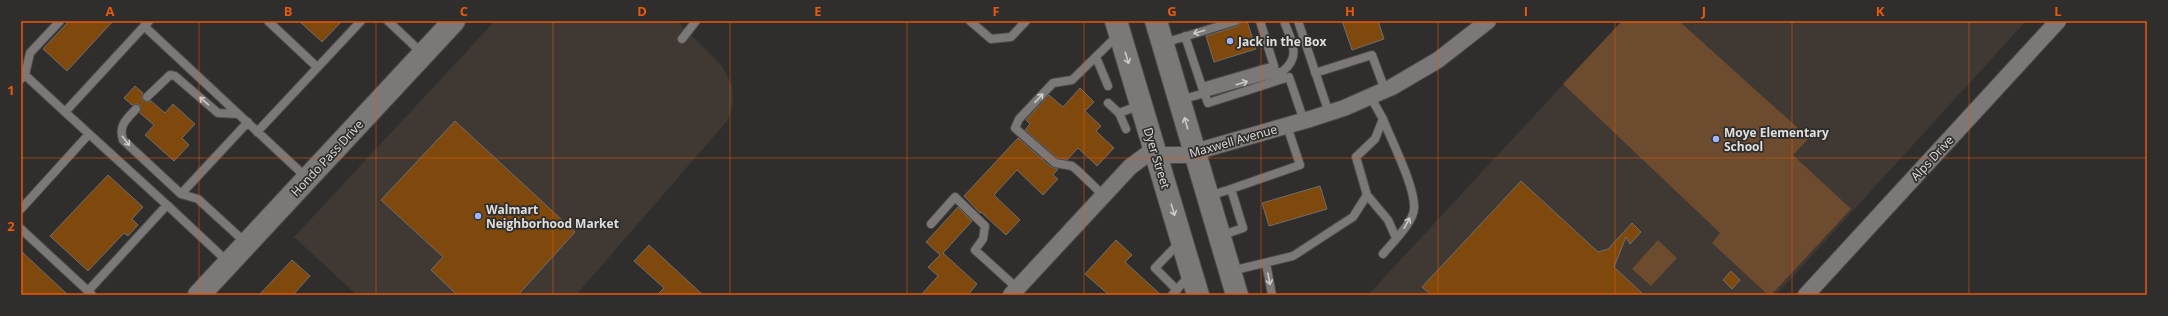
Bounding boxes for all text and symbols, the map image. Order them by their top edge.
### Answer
text: A [106,2,115,20]
text: B [284,2,293,20]
text: C [460,2,468,20]
text: D [637,2,647,20]
text: E [814,2,822,20]
text: F [992,2,1000,20]
text: G [1167,2,1177,20]
text: H [1345,2,1355,20]
text: I [1524,2,1528,20]
text: J [1701,2,1706,20]
text: K [1876,2,1885,20]
text: L [2054,2,2062,20]
one-way arrow [1193,29,1206,36]
place label: Jack in the Box [1237,33,1326,50]
marker: Jack in the Box [1225,36,1235,46]
one-way arrow [1124,52,1131,65]
one-way arrow [1235,79,1247,87]
text: 1 [7,81,15,99]
one-way arrow [1034,93,1044,103]
one-way arrow [199,97,209,106]
street label: Hondo Pass Drive [287,116,367,200]
one-way arrow [1182,117,1189,130]
street label: Maxwell Avenue [1187,120,1279,162]
place label: Moye Elementary School [1724,124,1829,155]
street label: Dyer Street [1140,125,1174,191]
street label: Alps Drive [1907,131,1958,184]
marker: Moye Elementary School [1711,134,1721,144]
one-way arrow [121,135,130,146]
place label: Walmart Neighborhood Market [486,201,619,232]
one-way arrow [1170,203,1177,216]
marker: Walmart Neighborhood Market [473,211,483,221]
text: 2 [7,217,15,235]
one-way arrow [1403,217,1411,229]
one-way arrow [1266,272,1274,285]

